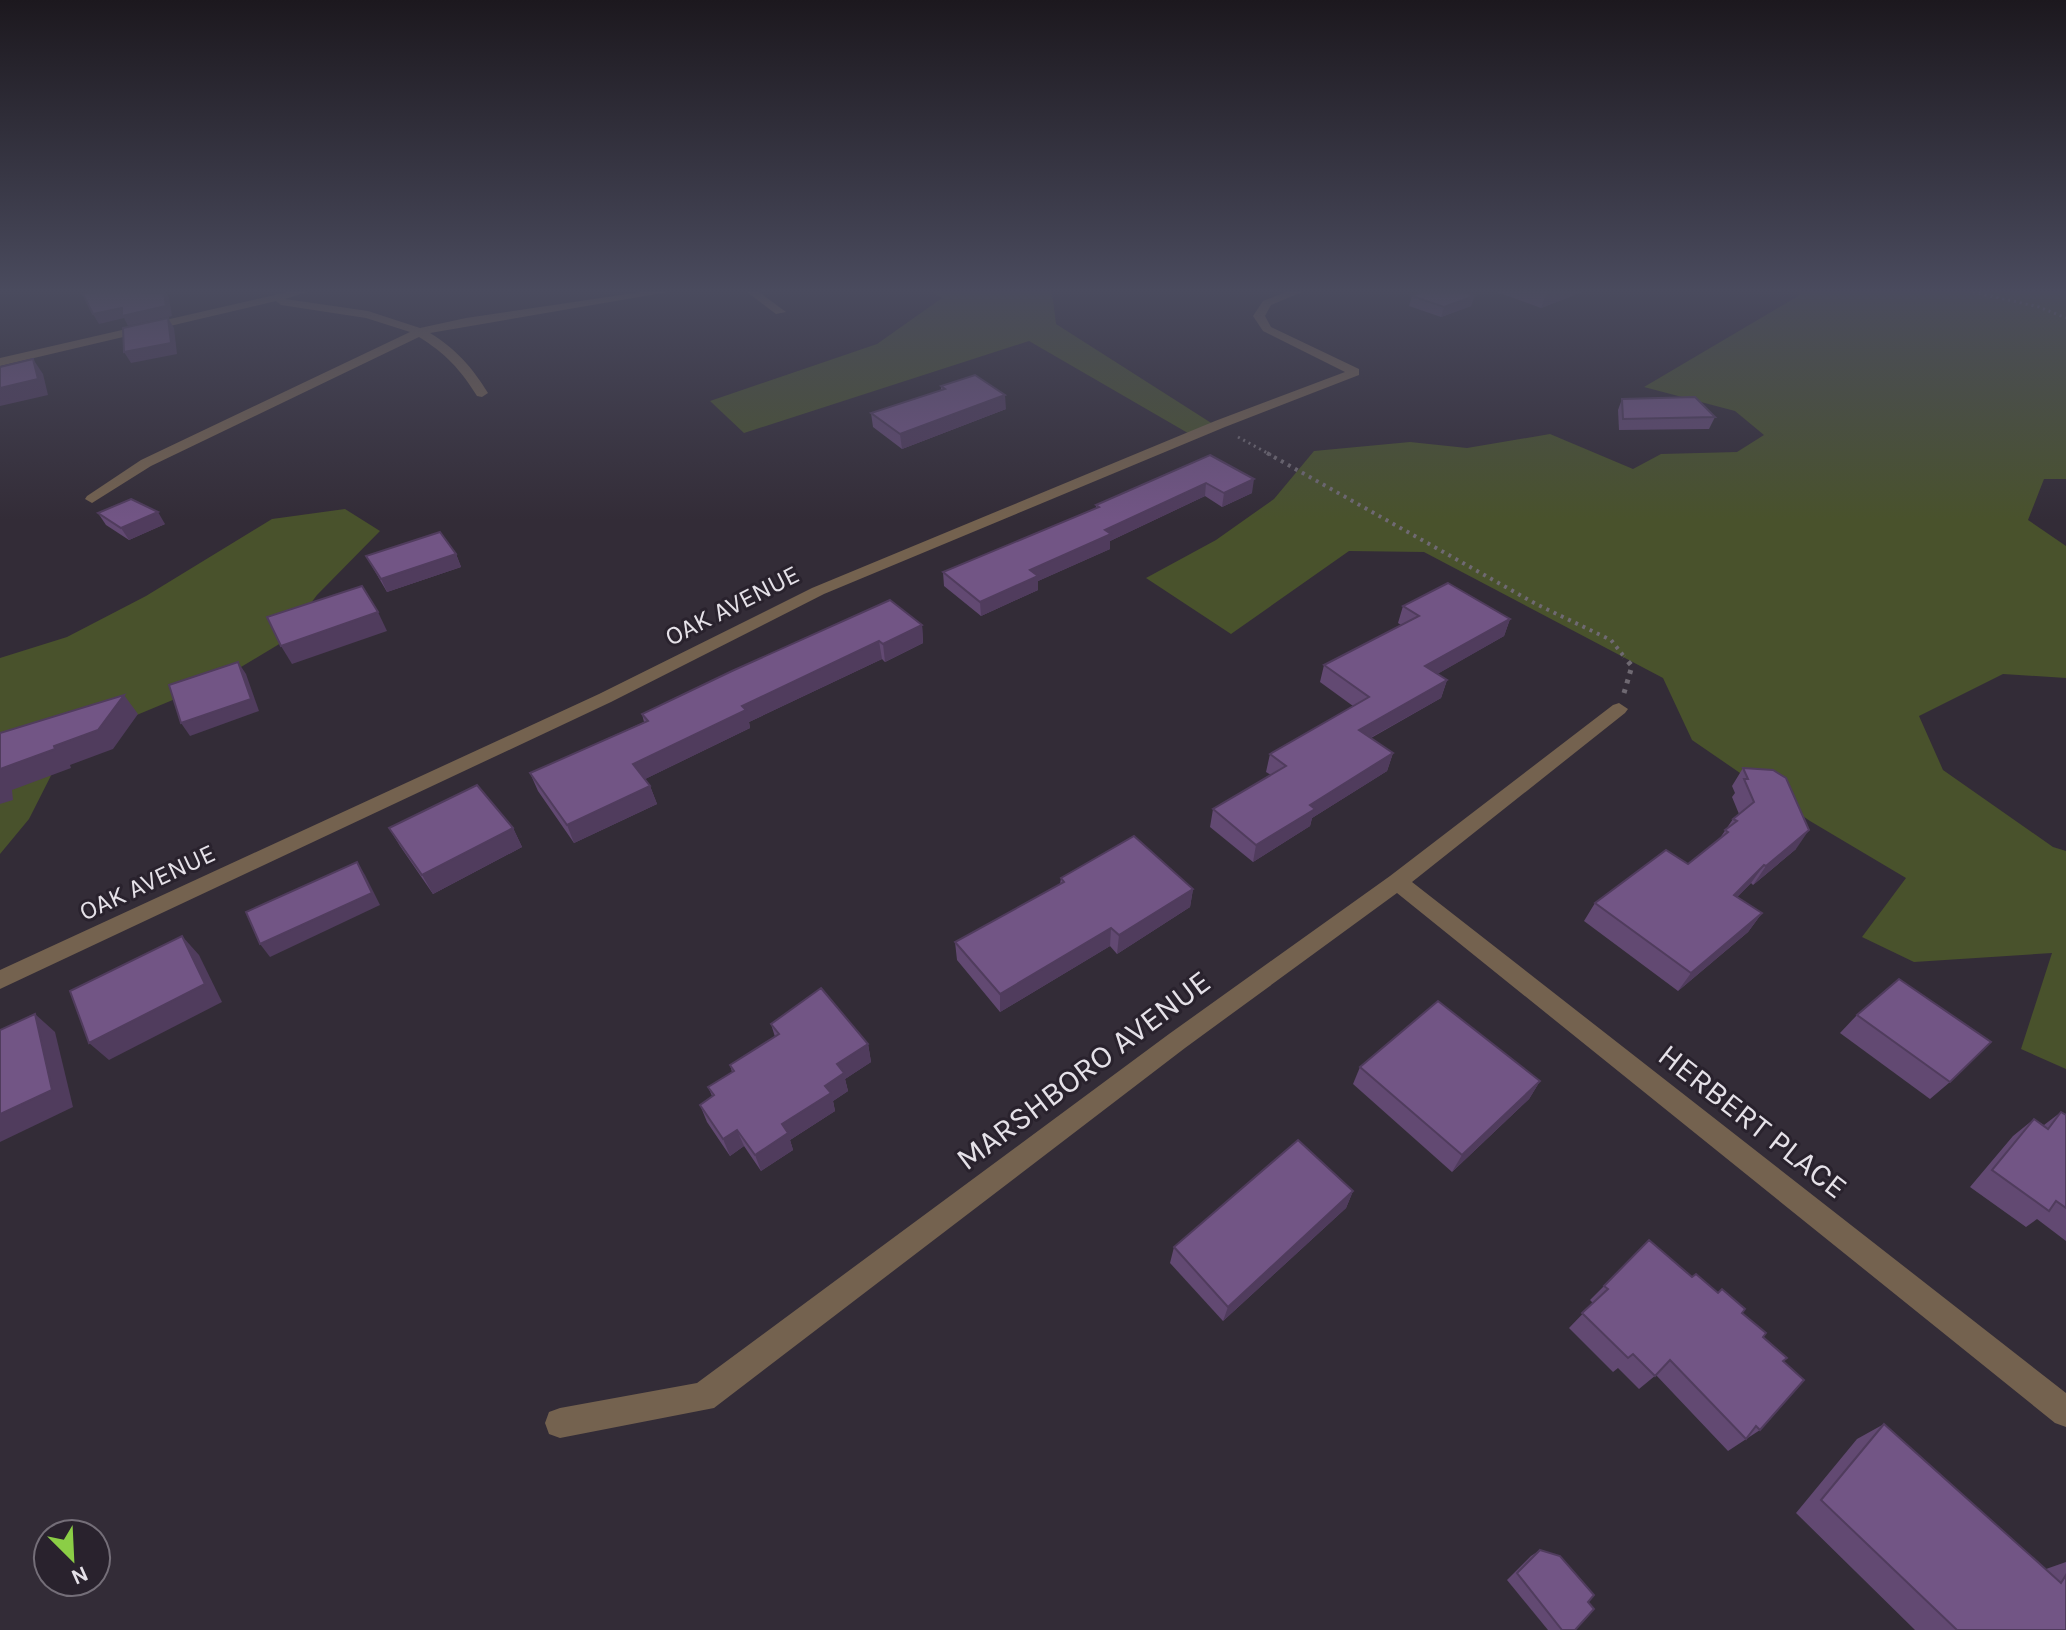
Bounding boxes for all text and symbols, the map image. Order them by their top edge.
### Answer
street label: OAK AVENUE [660,558,805,653]
street label: OAK AVENUE [74,837,220,927]
street label: MARSHBORO AVENUE [949,963,1218,1178]
street label: HERBERT PLACE [1651,1036,1854,1206]
north arrow [32,1518,112,1598]
text: N [67,1560,92,1590]

